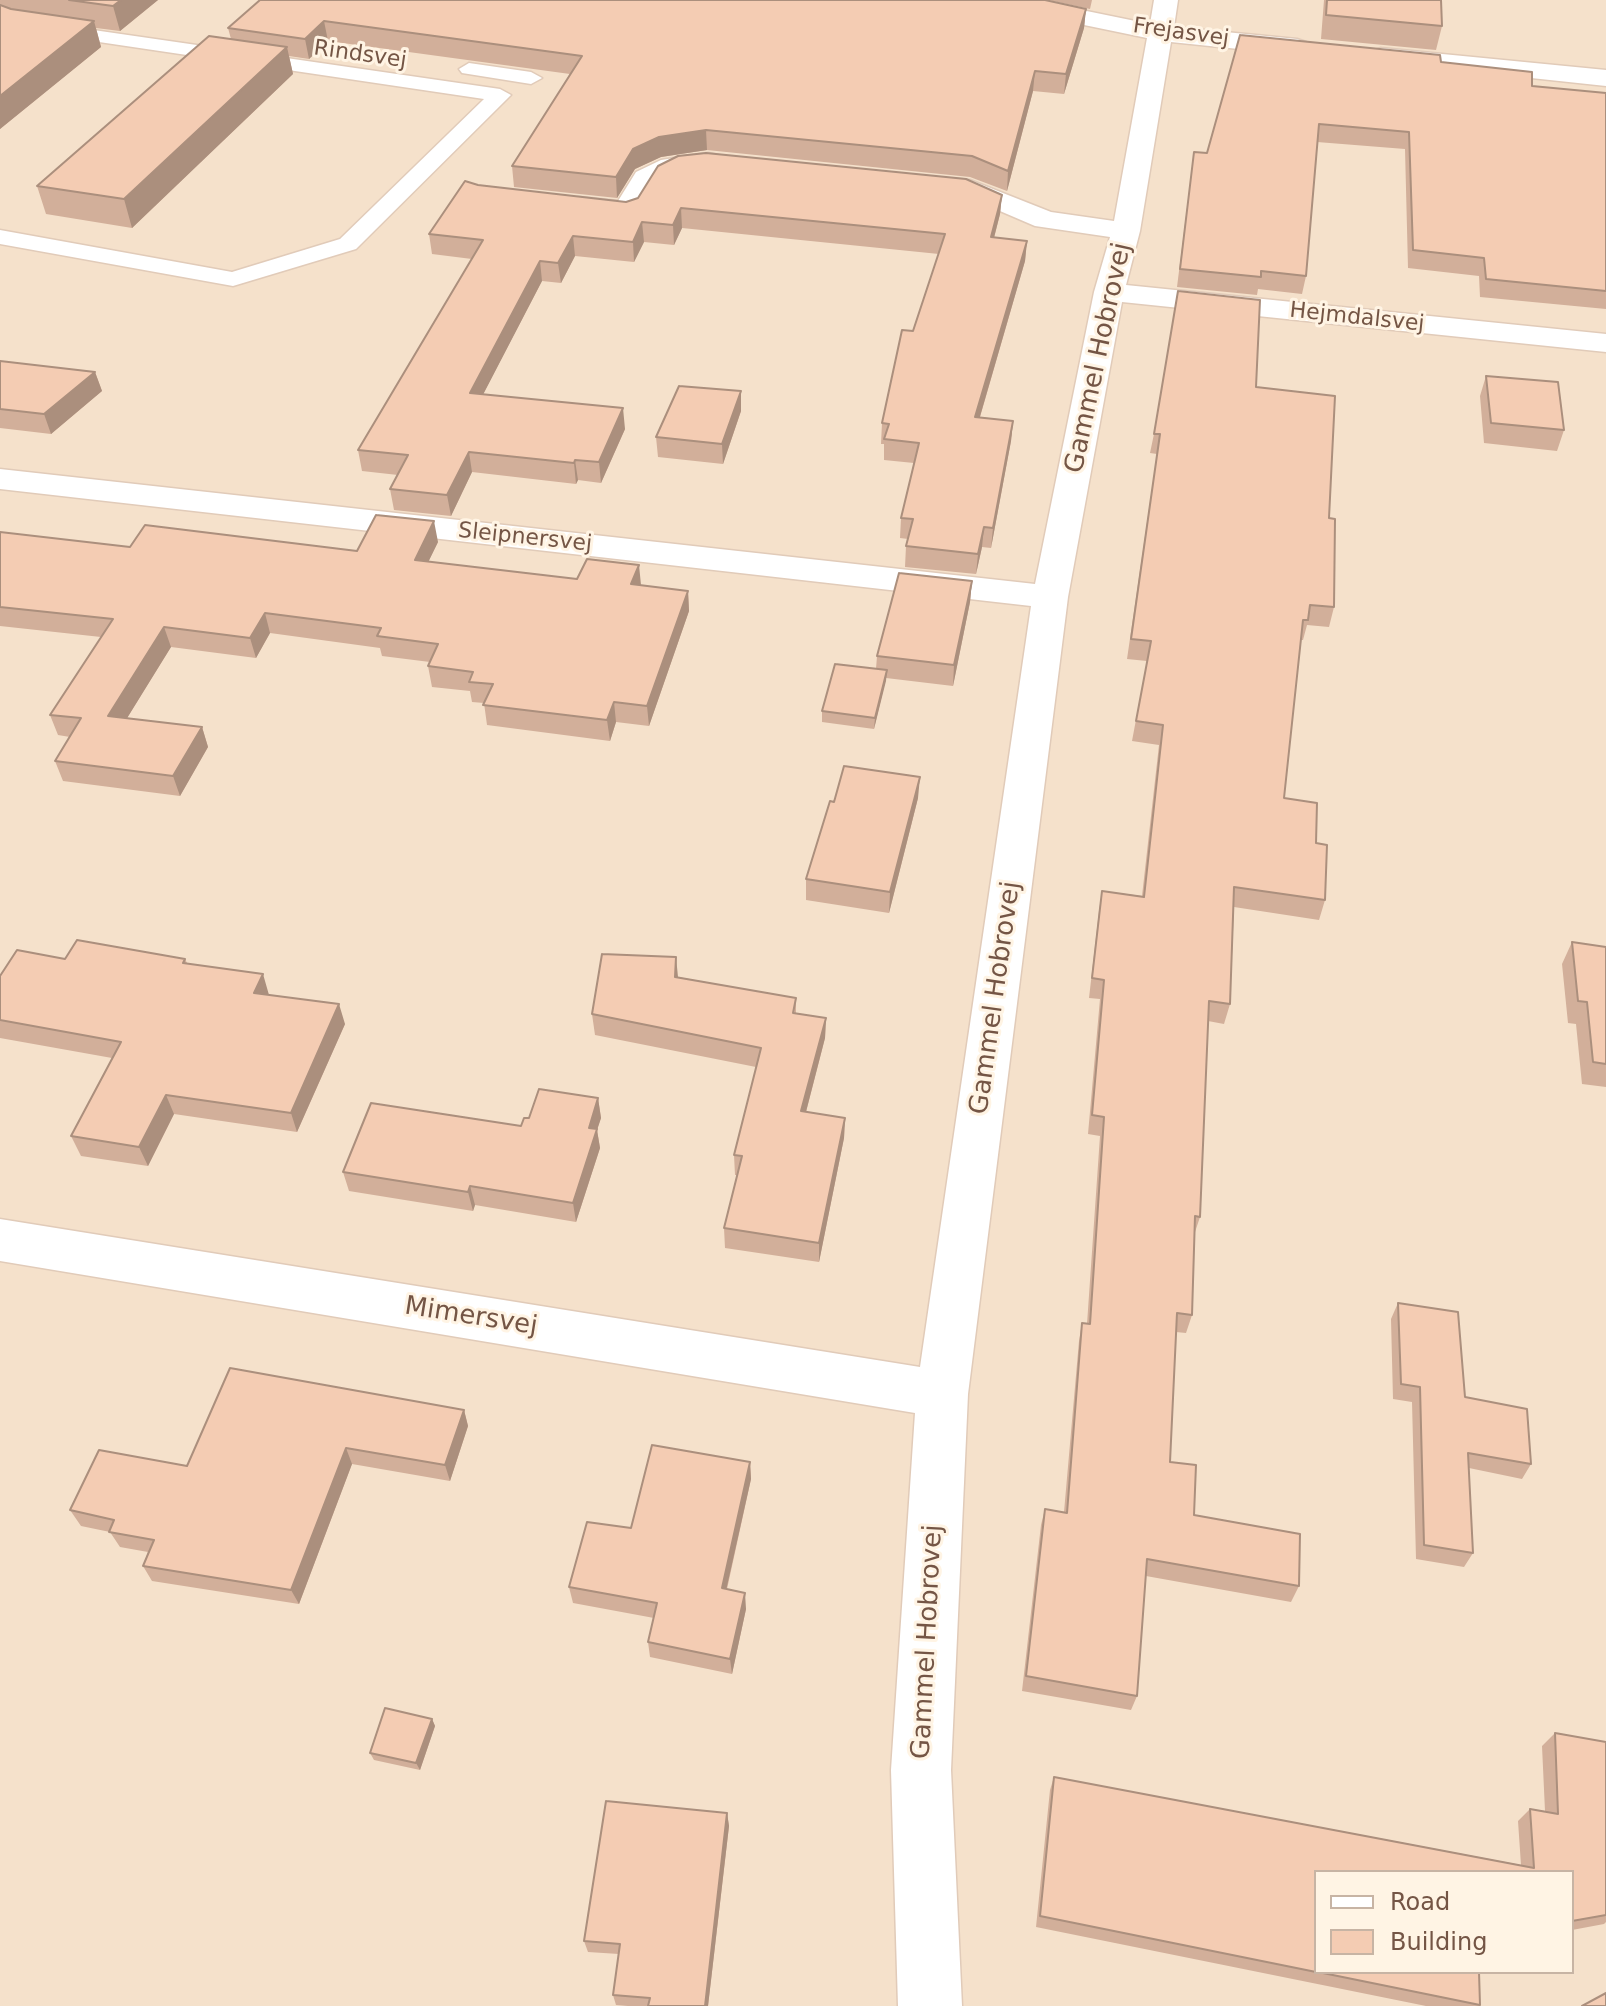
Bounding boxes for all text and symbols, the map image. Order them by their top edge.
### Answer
street label: Frejasvej [1131,13,1231,53]
street label: Rindsvej [312,35,408,75]
street label: Gammel Hobrovej [1059,240,1139,476]
street label: Hejmdalsvej [1288,298,1426,338]
street label: Sleipnersvej [457,518,593,558]
street label: Gammel Hobrovej [964,880,1028,1116]
street label: Mimersvej [402,1291,540,1343]
street label: Gammel Hobrovej [906,1524,950,1760]
legend [1314,1870,1574,1974]
text: Road [1390,1888,1450,1916]
text: Building [1390,1928,1487,1956]

